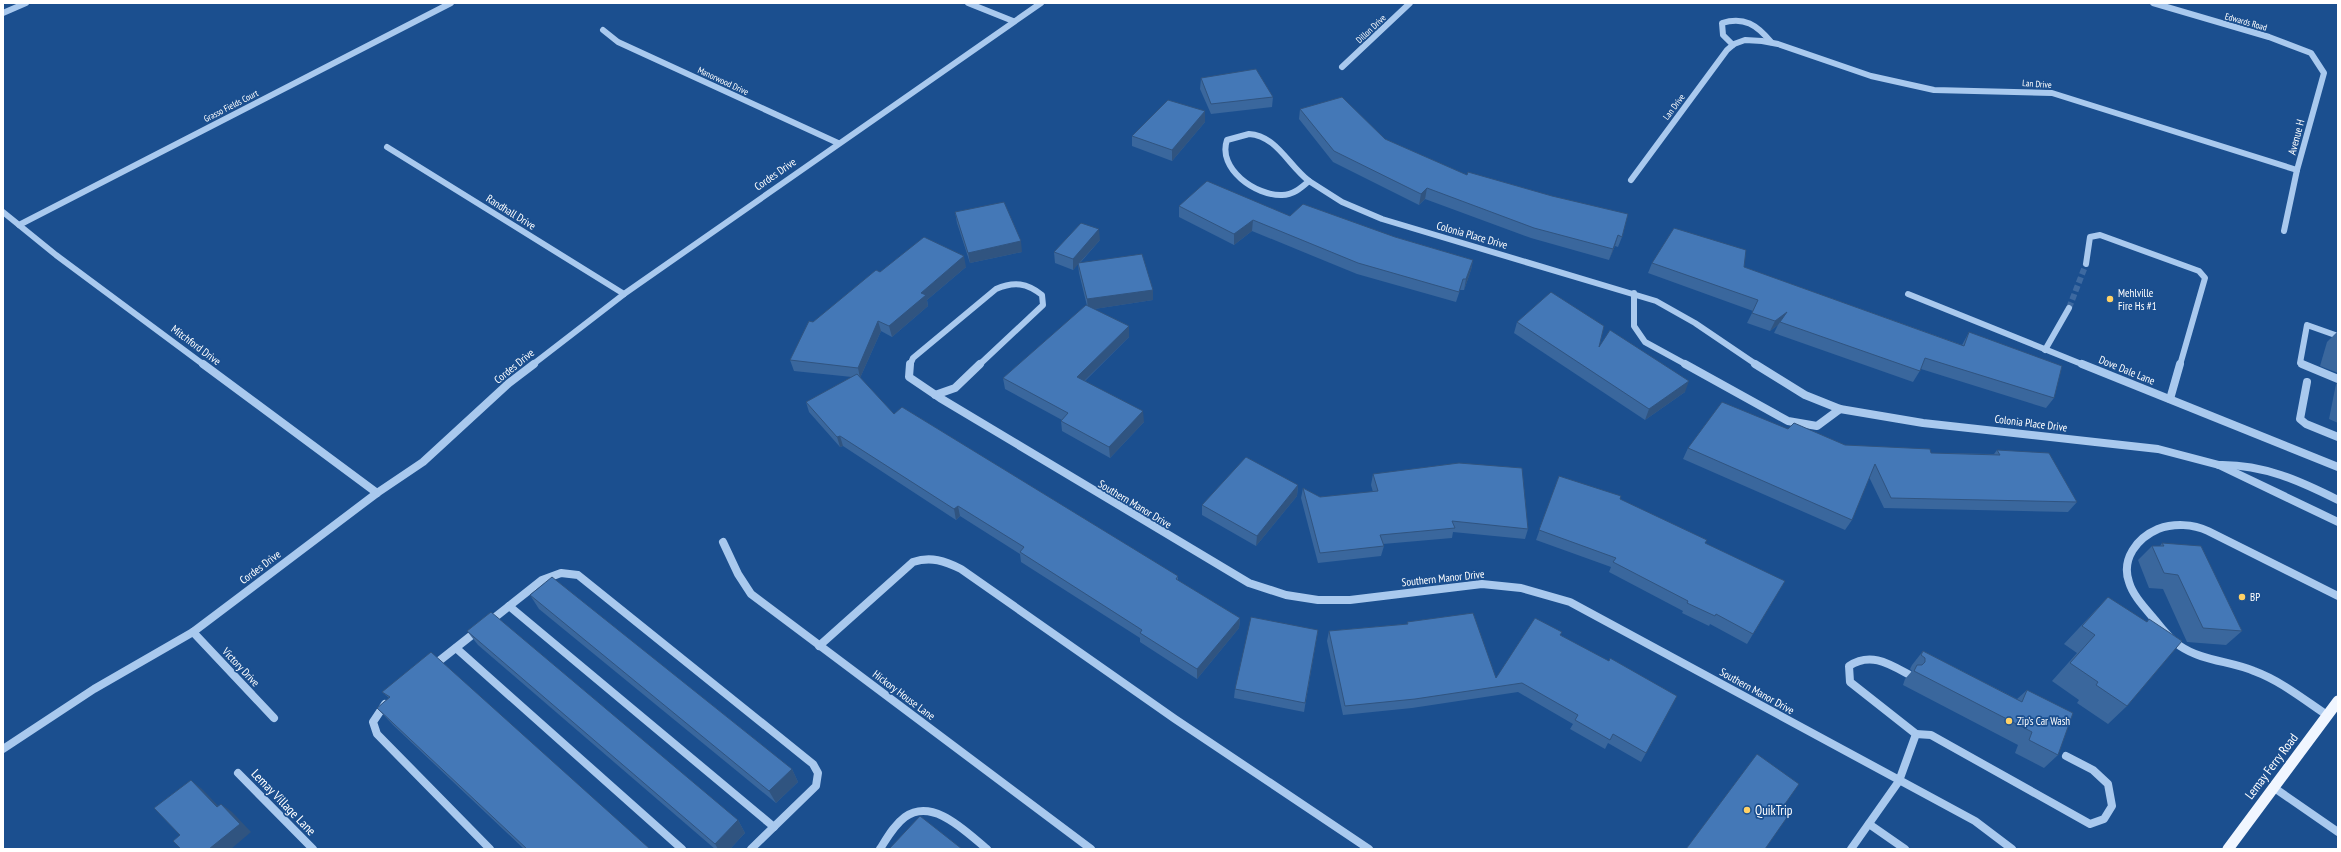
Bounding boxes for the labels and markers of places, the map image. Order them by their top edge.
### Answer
place label: Mehlville Fire Hs #1 [2118,286,2157,313]
marker: Mehlville Fire Hs #1 [2105,294,2115,304]
place label: BP [2250,590,2260,604]
marker: BP [2237,592,2247,602]
place label: Zip’s Car Wash [2017,714,2070,728]
marker: Zip’s Car Wash [2004,716,2014,726]
place label: QuikTrip [1755,802,1793,819]
marker: QuikTrip [1742,805,1752,815]

